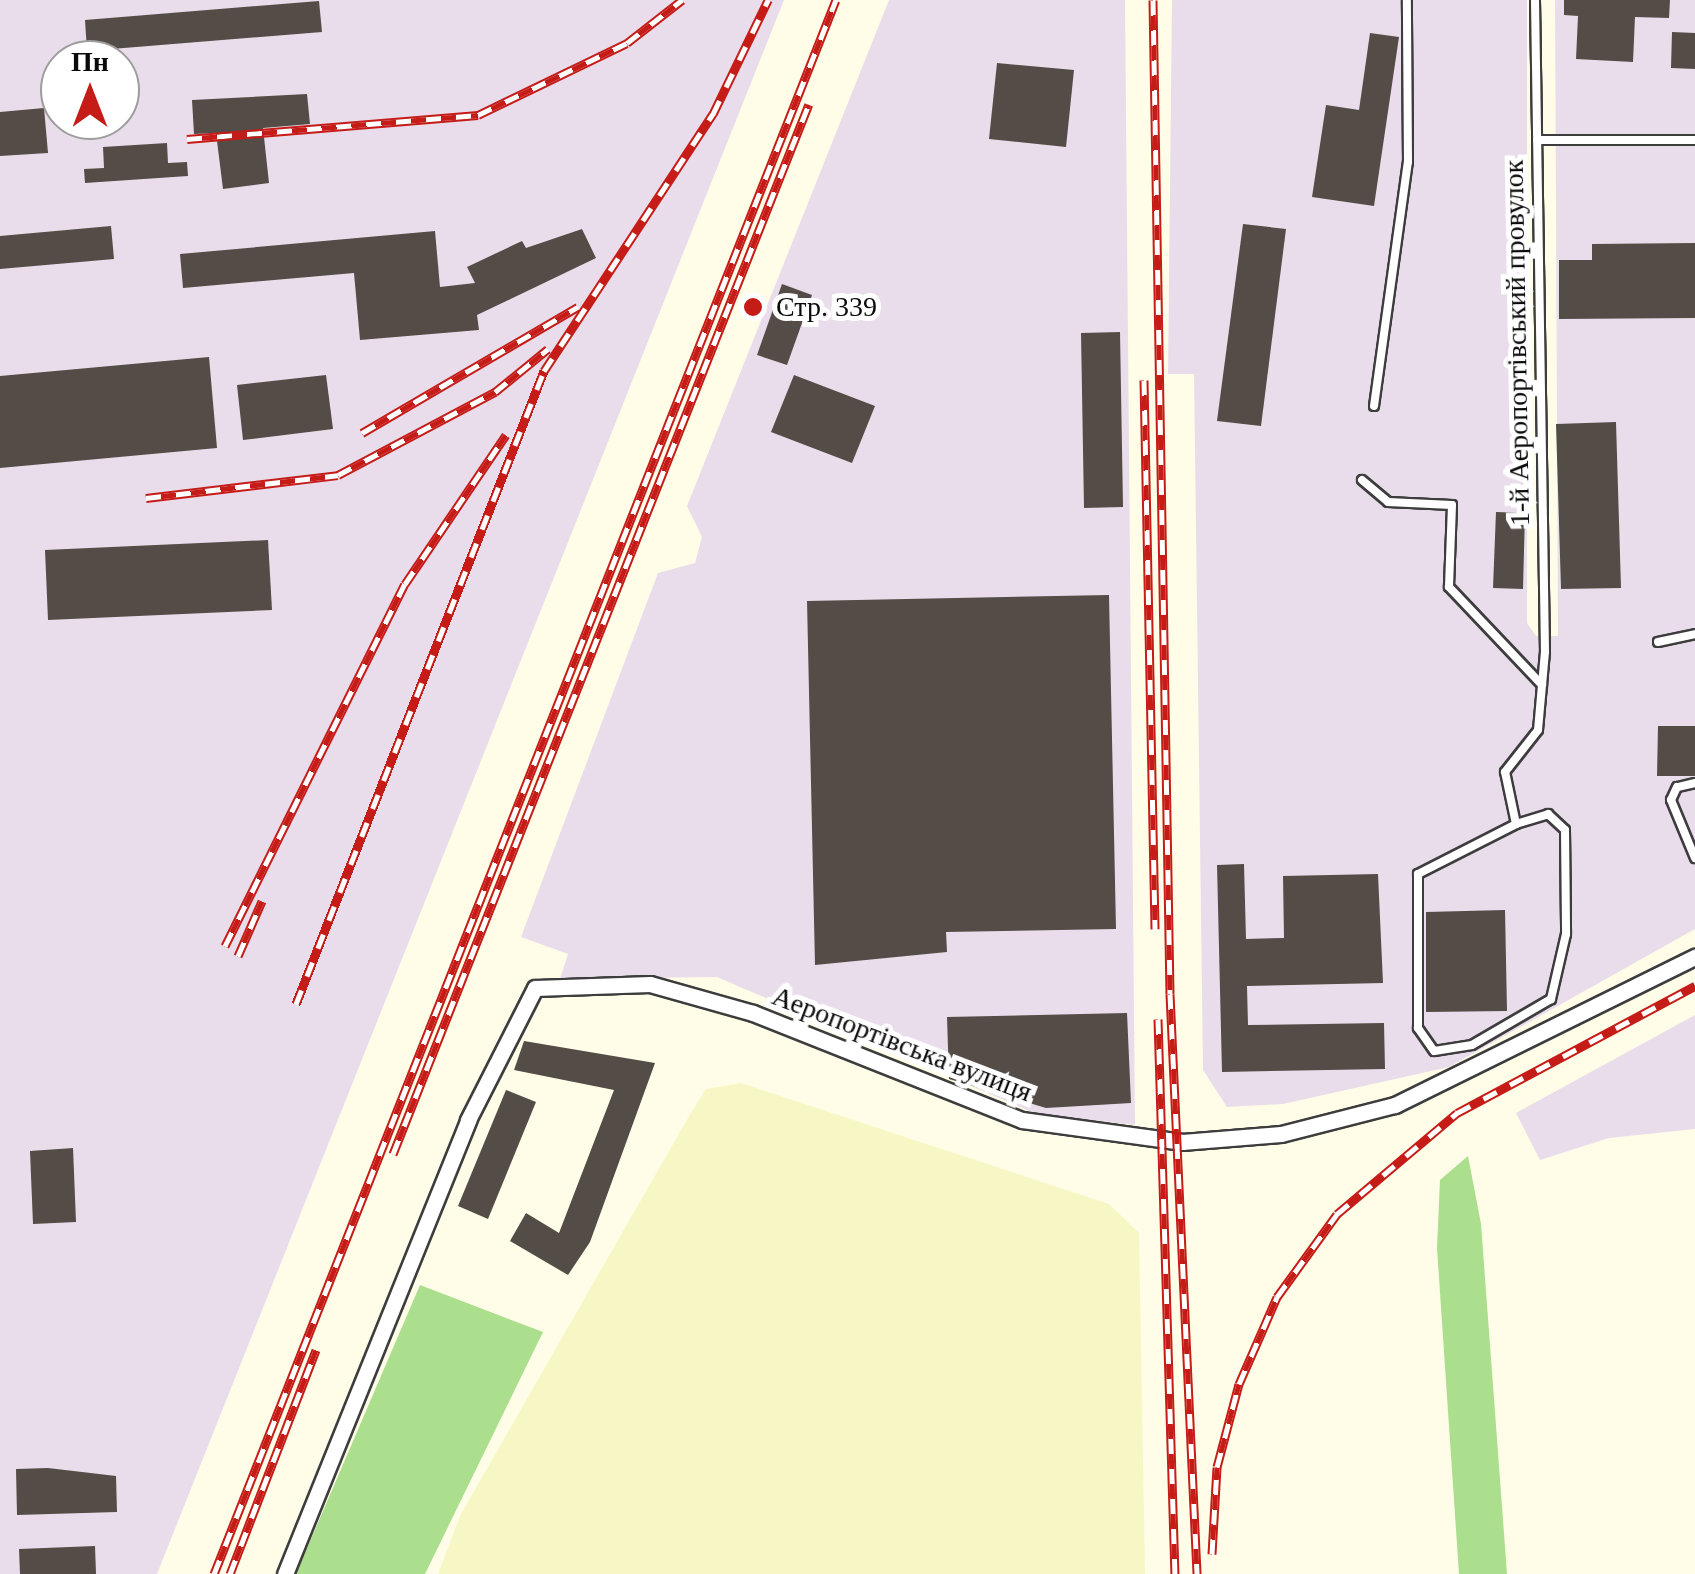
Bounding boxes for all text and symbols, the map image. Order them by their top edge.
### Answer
north arrow [40,40,140,140]
text: Пн [71,46,109,77]
street label: 1-й Аеропортівський провулок [1497,160,1537,526]
place label: Стр. 339 [776,290,877,324]
marker: Стр. 339 [740,294,766,320]
street label: Аеропортівська вулиця [767,979,1037,1109]

